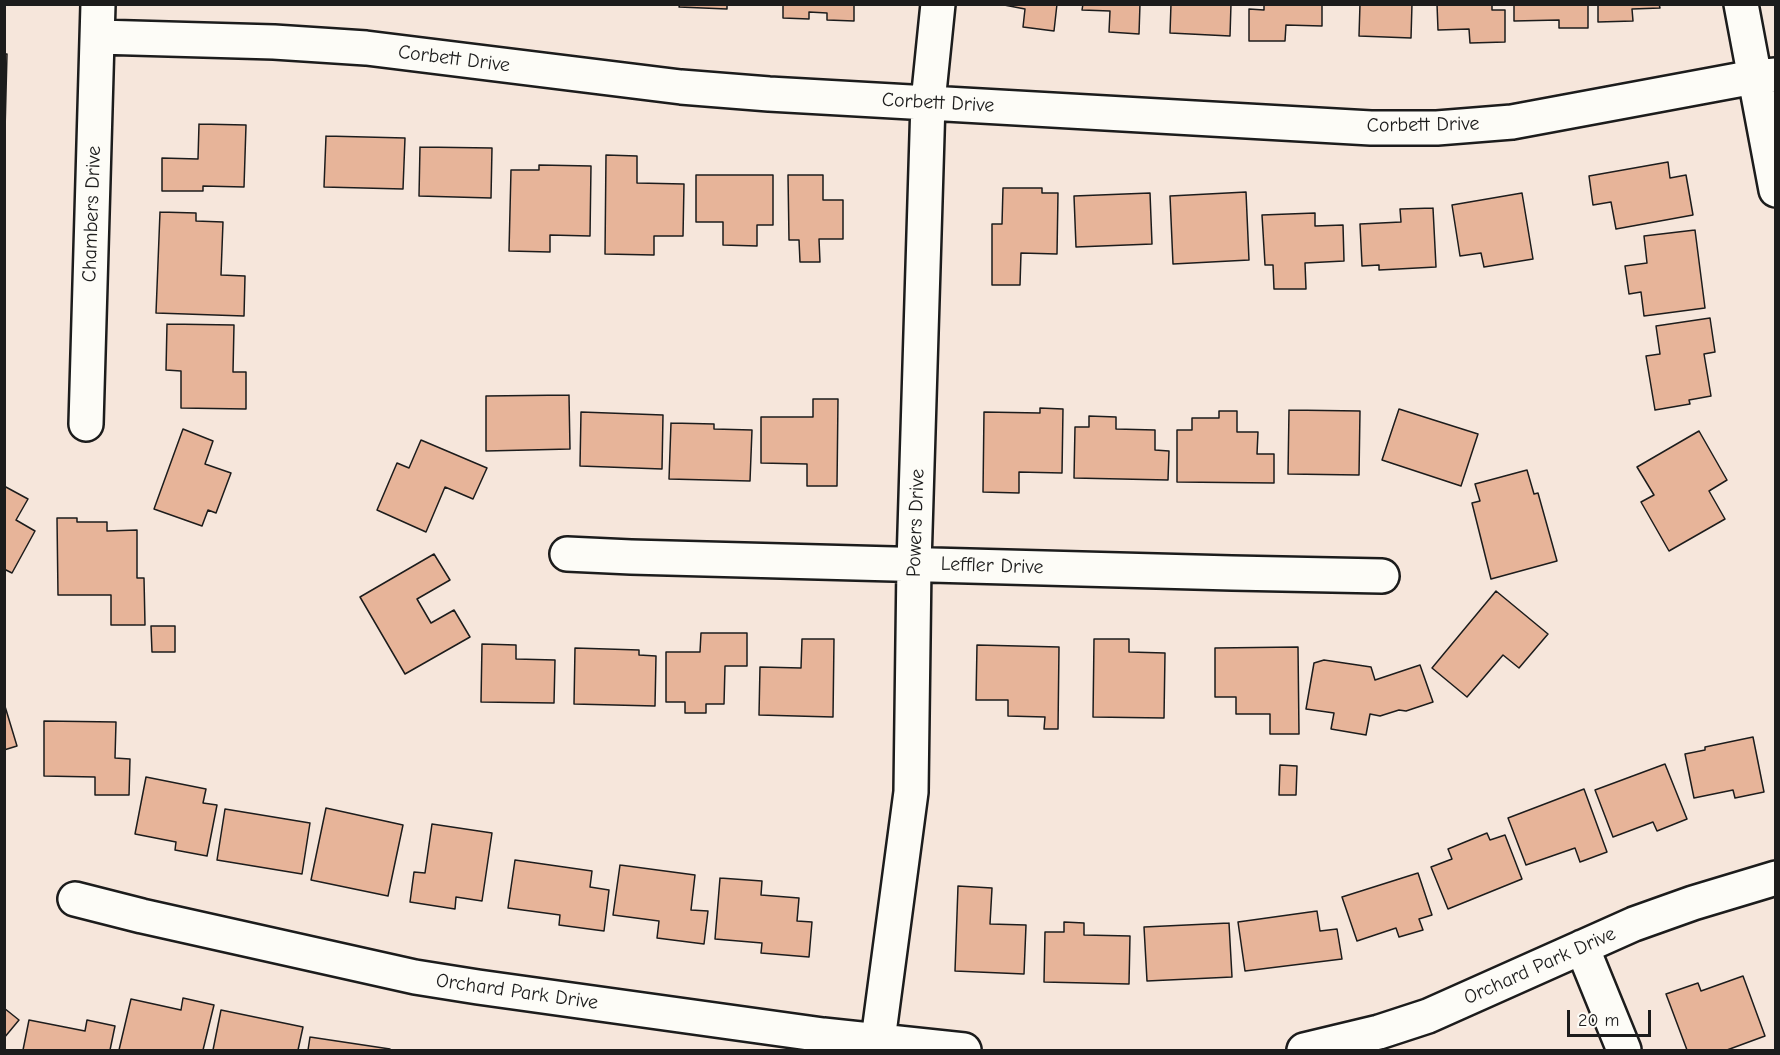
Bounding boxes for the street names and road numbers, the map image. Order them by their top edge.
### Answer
street label: Corbett Drive [397,40,511,78]
street label: Corbett Drive [881,88,995,118]
street label: Corbett Drive [1366,112,1480,138]
street label: Chambers Drive [78,145,106,283]
street label: Powers Drive [902,468,930,578]
street label: Leffler Drive [940,552,1044,580]
street label: Orchard Park Drive [1460,922,1620,1010]
street label: Orchard Park Drive [434,969,600,1015]

